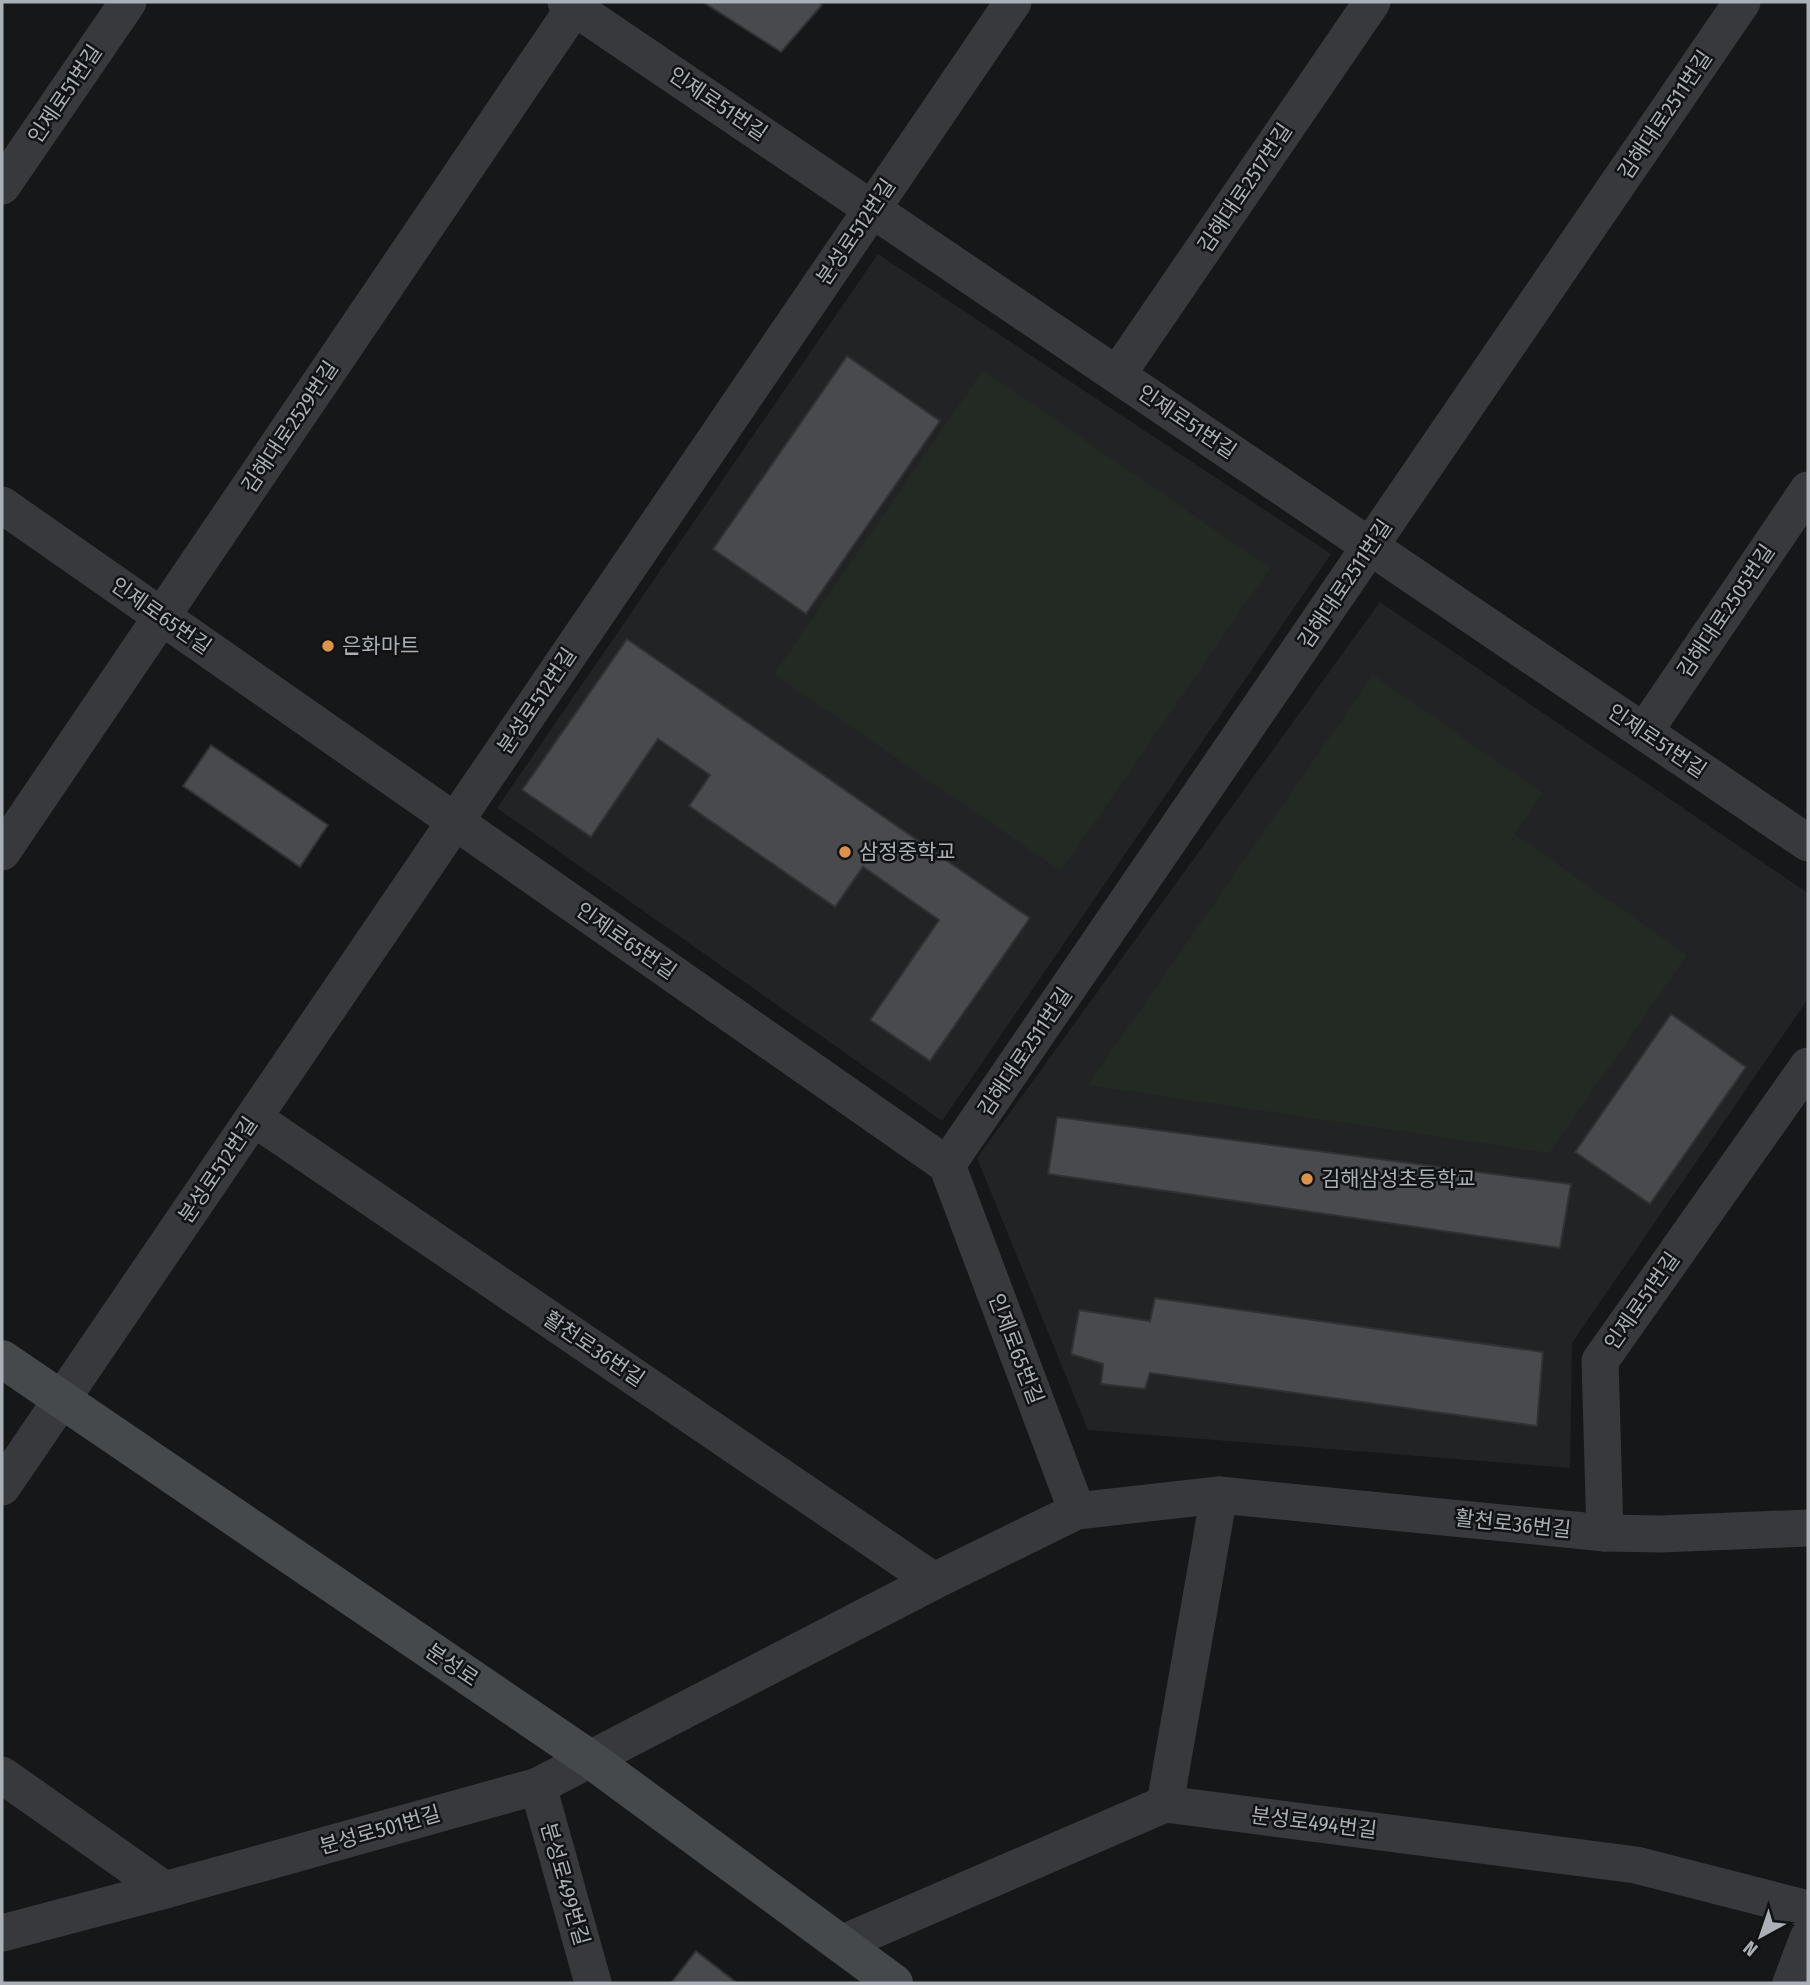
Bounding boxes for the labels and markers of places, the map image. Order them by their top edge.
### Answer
place label: 은화마트 [342,633,419,659]
marker: 은화마트 [320,638,336,654]
place label: 삼정중학교 [859,839,956,865]
marker: 삼정중학교 [837,844,853,860]
place label: 김해삼성초등학교 [1321,1166,1476,1192]
marker: 김해삼성초등학교 [1299,1171,1315,1187]

